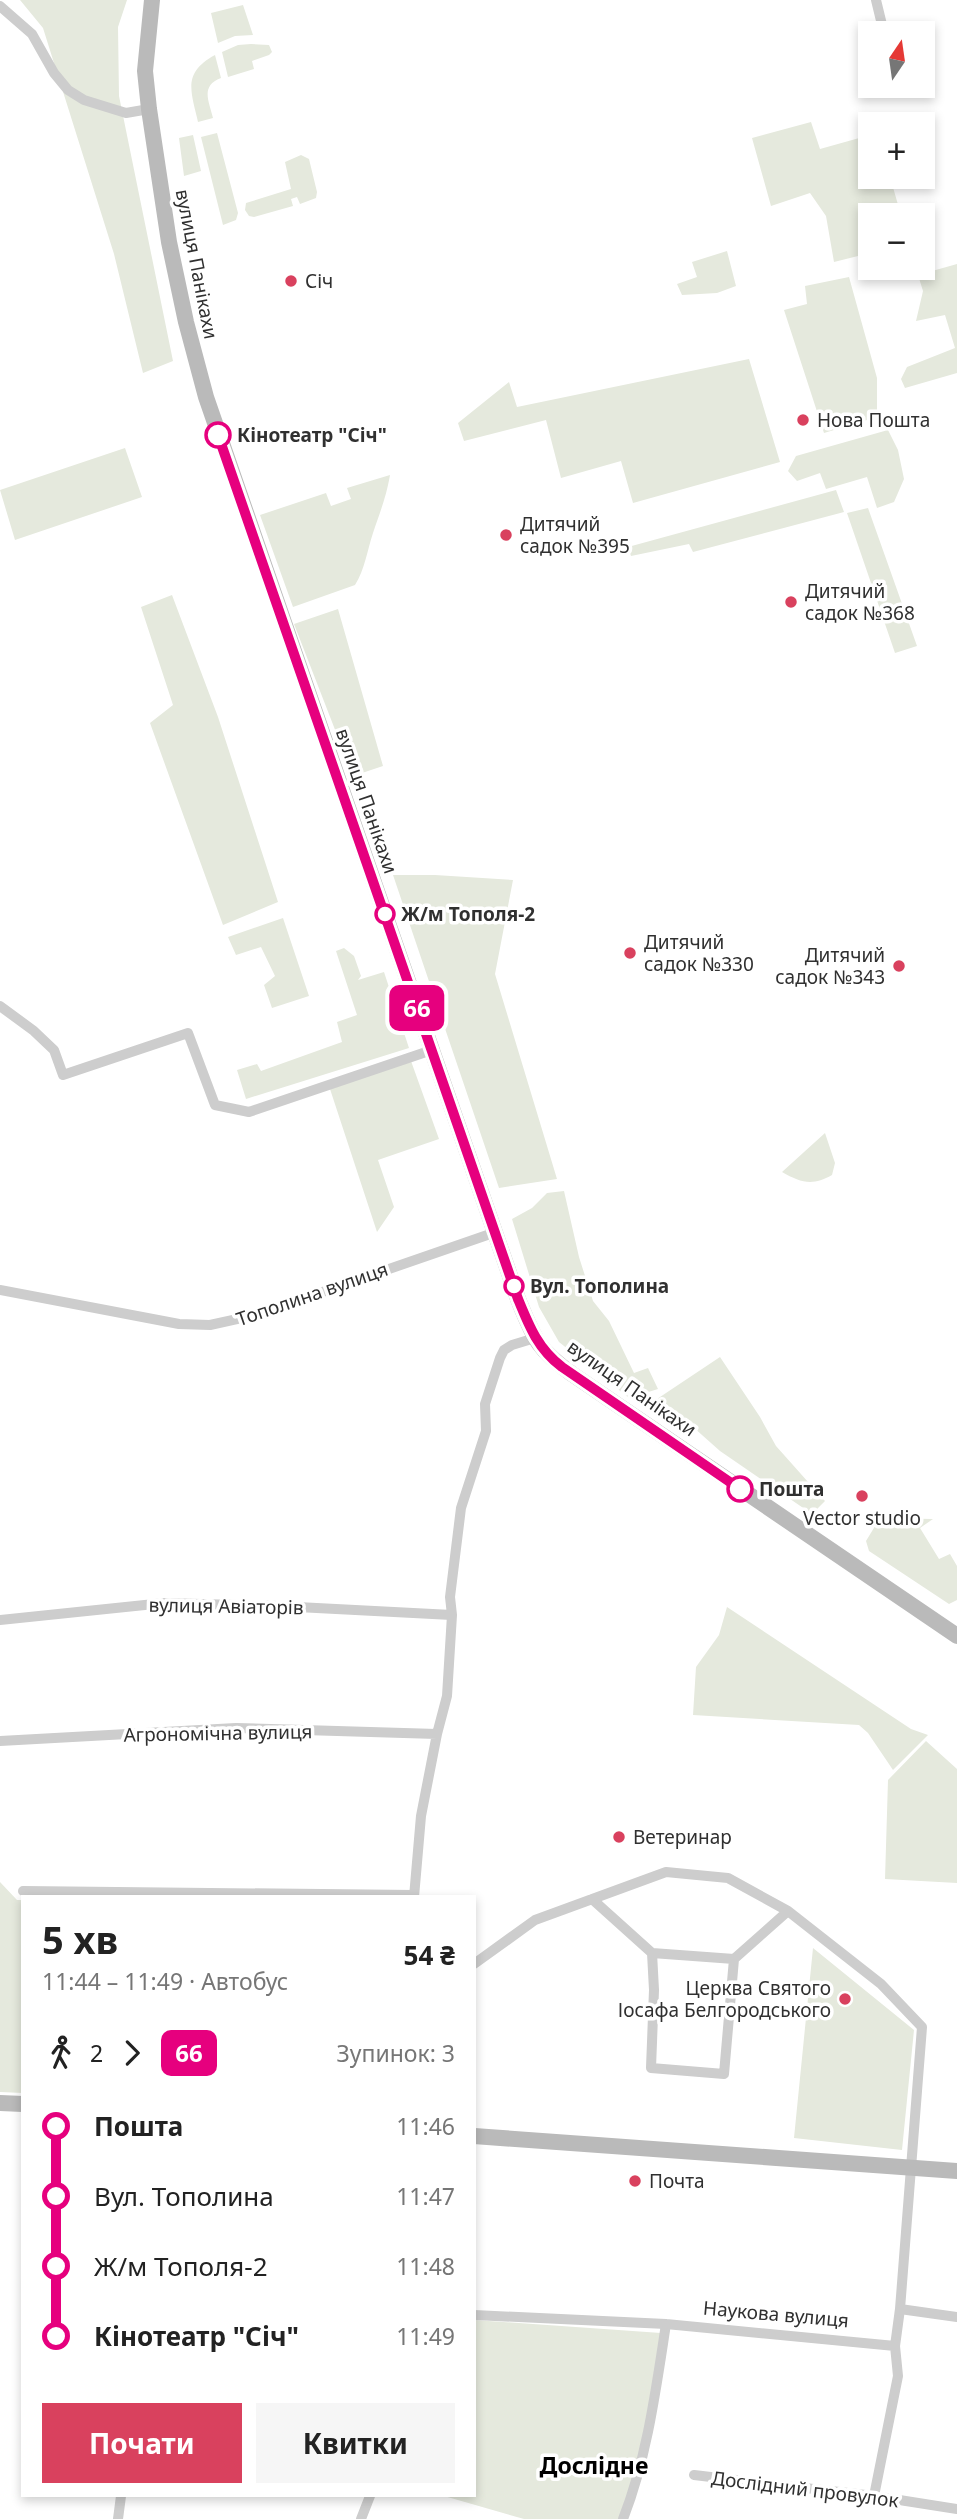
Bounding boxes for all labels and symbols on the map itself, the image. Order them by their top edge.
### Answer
north arrow [858,21,934,98]
street label: вулиця Панікахи [170,187,224,341]
place label: Січ [305,268,333,294]
marker: Січ [283,273,299,289]
place label: Нова Пошта [817,407,930,433]
marker: Нова Пошта [795,412,811,428]
marker: Кінотеатр "Січ" [205,422,231,448]
place label: Кінотеатр "Січ" [237,422,387,448]
place label: Дитячий садок №395 [520,511,630,559]
marker: Дитячий садок №395 [498,527,514,543]
place label: Дитячий садок №368 [805,578,915,626]
marker: Дитячий садок №368 [783,594,799,610]
street label: вулиця Панікахи [330,725,404,877]
place label: Ж/м Тополя-2 [401,901,535,927]
marker: Ж/м Тополя-2 [375,904,395,924]
place label: Дитячий садок №330 [644,929,754,977]
place label: Дитячий садок №343 [775,942,885,990]
marker: Дитячий садок №330 [622,945,638,961]
marker: Дитячий садок №343 [891,958,907,974]
line badge: 66 [386,985,448,1031]
street label: Тополина вулиця [233,1256,391,1332]
place label: Вул. Тополина [530,1273,669,1299]
marker: Вул. Тополина [504,1276,524,1296]
street label: вулиця Панікахи [562,1334,702,1442]
marker: Пошта [727,1476,753,1502]
place label: Пошта [759,1476,824,1502]
marker: Vector studio [854,1488,870,1504]
place label: Vector studio [803,1505,921,1531]
street label: вулиця Авіаторів [148,1592,304,1620]
street label: Агрономічна вулиця [123,1718,313,1748]
place label: Ветеринар [633,1824,732,1850]
marker: Ветеринар [611,1829,627,1845]
place label: Церква Святого Іосафа Белгородського [618,1975,831,2023]
marker: Церква Святого Іосафа Белгородського [837,1991,853,2007]
place label: Почта [649,2168,705,2194]
marker: Почта [627,2173,643,2189]
street label: Наукова вулиця [702,2295,850,2333]
district label: Дослідне [540,2449,648,2481]
street label: Дослідний провулок [710,2465,900,2513]

